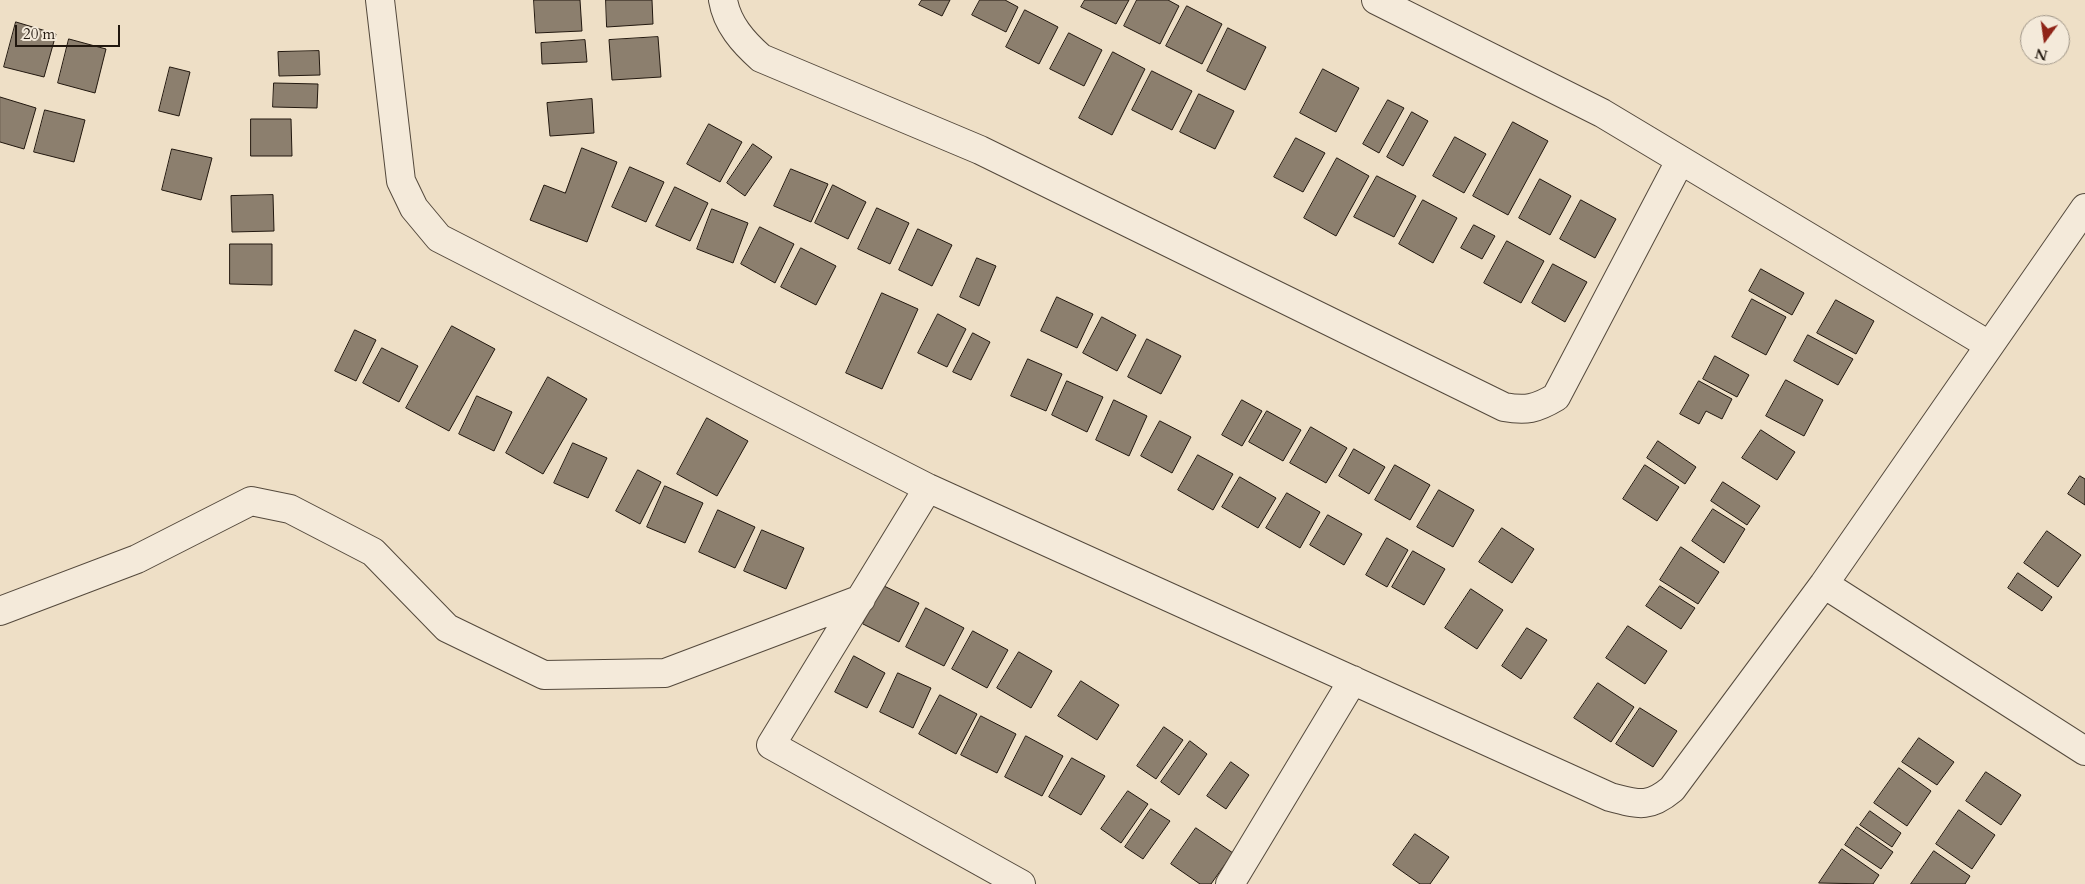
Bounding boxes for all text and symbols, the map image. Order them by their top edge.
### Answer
scale bar [18,15,122,47]
north arrow [2020,15,2070,65]
text: 20 m [23,24,55,44]
text: N [2033,43,2050,65]

